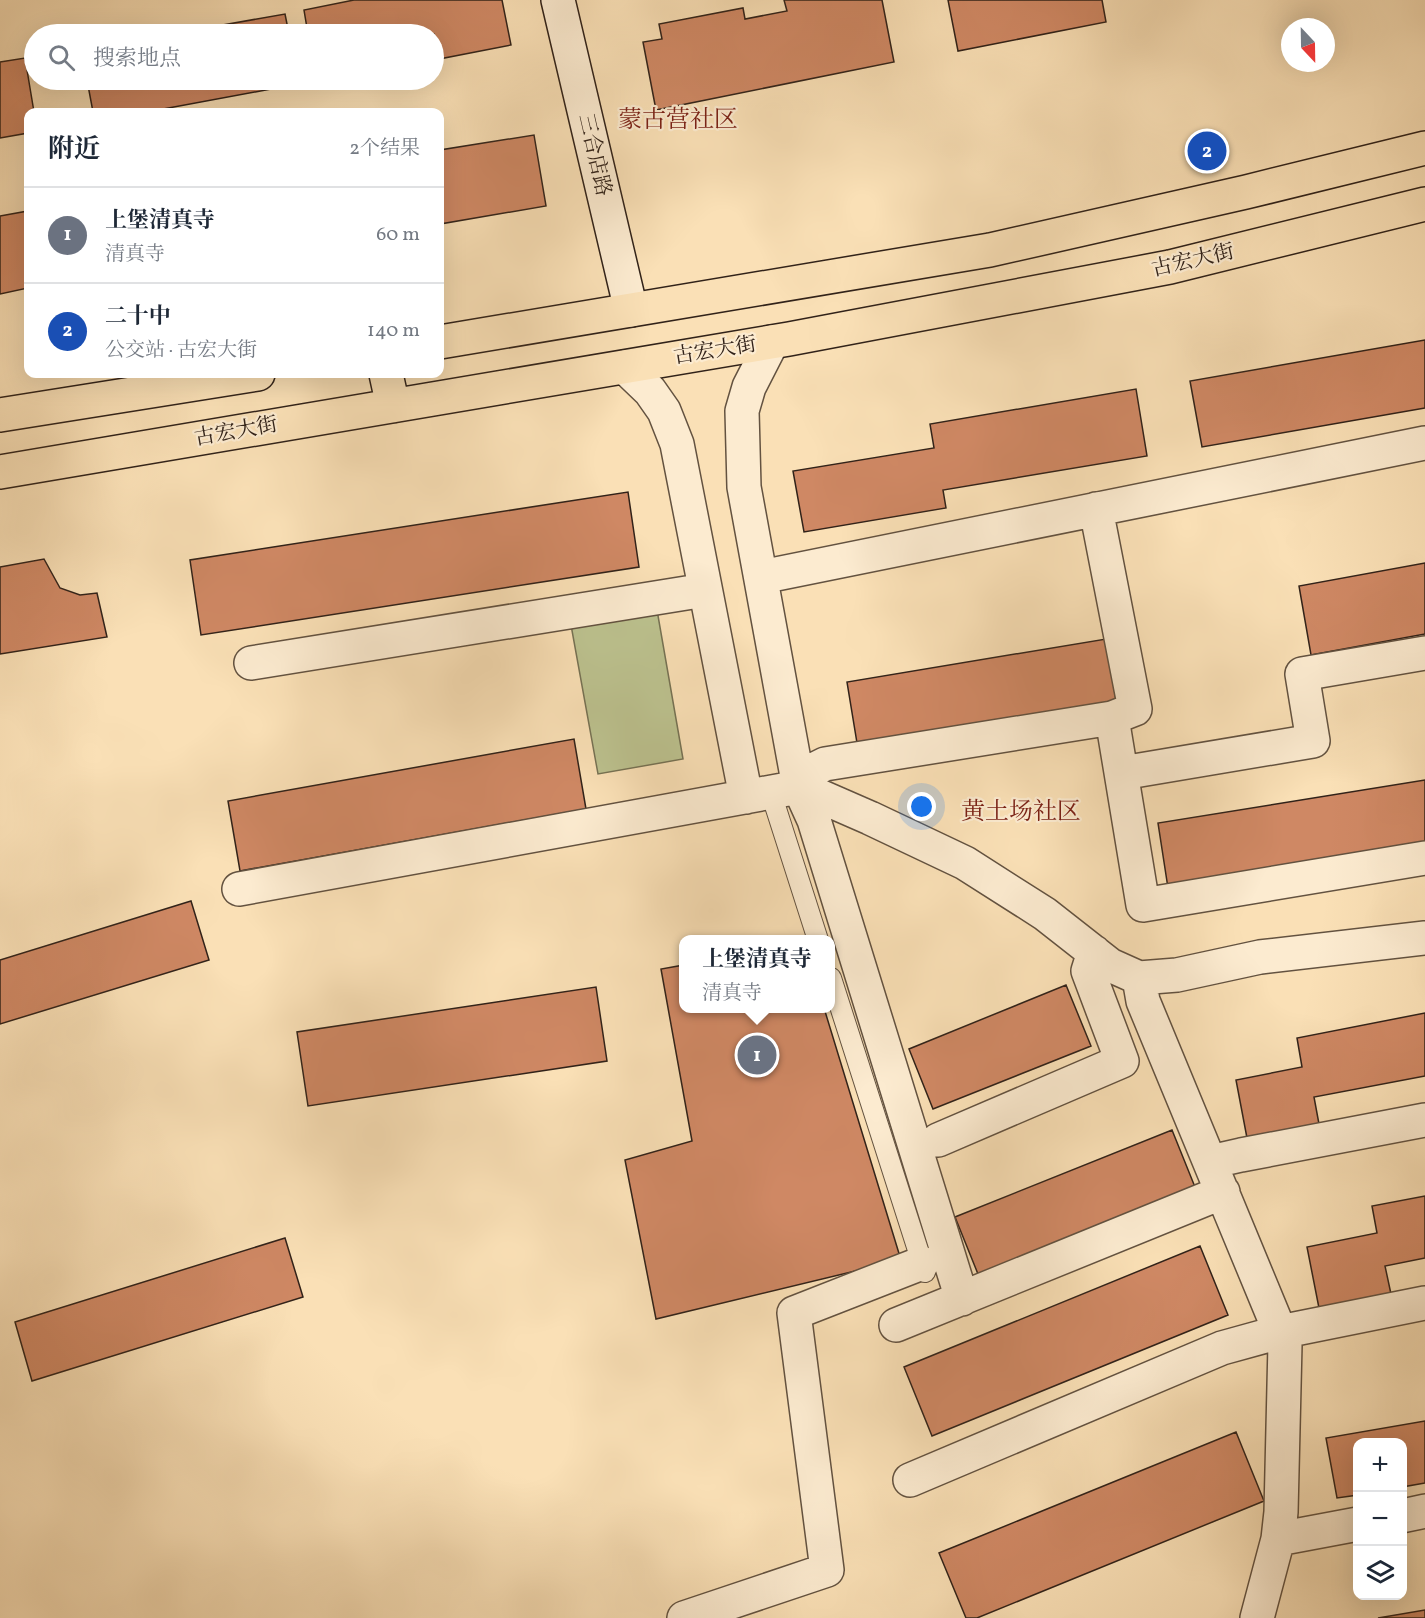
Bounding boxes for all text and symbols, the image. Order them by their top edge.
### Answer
north arrow [1281,18,1335,72]
search box [24,24,444,90]
icon: search [45,41,78,74]
text: 搜索地点 [93,44,181,75]
district label: 蒙古营社区 [618,104,738,138]
street label: 三合店路 [570,111,618,199]
pin: 2 [1188,128,1226,174]
text: 附近 [48,132,100,168]
text: 2个结果 [349,135,420,163]
text: 上堡清真寺 [105,206,215,237]
text: 1 [63,221,72,249]
text: 60 m [376,221,420,249]
street label: 古宏大街 [1149,237,1237,285]
text: 清真寺 [105,241,165,269]
text: 二十中 [105,302,171,333]
text: 2 [62,317,73,345]
text: 140 m [367,317,420,345]
street label: 古宏大街 [671,330,759,372]
text: 公交站 · 古宏大街 [105,337,257,365]
street label: 古宏大街 [192,410,280,454]
your location [907,792,936,821]
district label: 黄土场社区 [961,796,1081,830]
popup [679,935,835,1013]
text: 上堡清真寺 [702,945,812,976]
text: 清真寺 [702,980,762,1008]
pin: 1 [738,1032,777,1078]
map controls [1353,1438,1407,1600]
button: + [1353,1438,1407,1492]
button: − [1353,1492,1407,1546]
button: layers [1353,1546,1407,1600]

